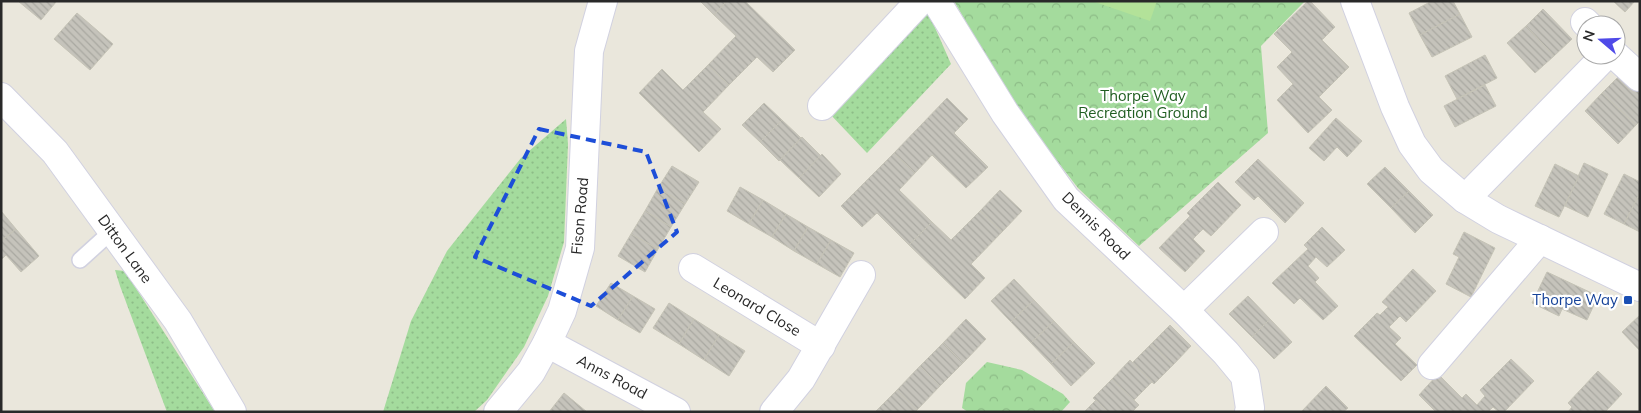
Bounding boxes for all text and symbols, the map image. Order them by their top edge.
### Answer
north arrow [1576,15,1626,65]
text: N [1578,28,1599,44]
park label: Thorpe Way Recreation Ground [1078,86,1208,122]
street label: Fison Road [567,177,592,255]
street label: Dennis Road [1058,188,1134,264]
street label: Ditton Lane [94,211,157,287]
street label: Leonard Close [710,273,805,340]
place label: Thorpe Way [1532,290,1618,309]
marker: Thorpe Way [1622,294,1634,306]
street label: Anns Road [574,350,651,403]

